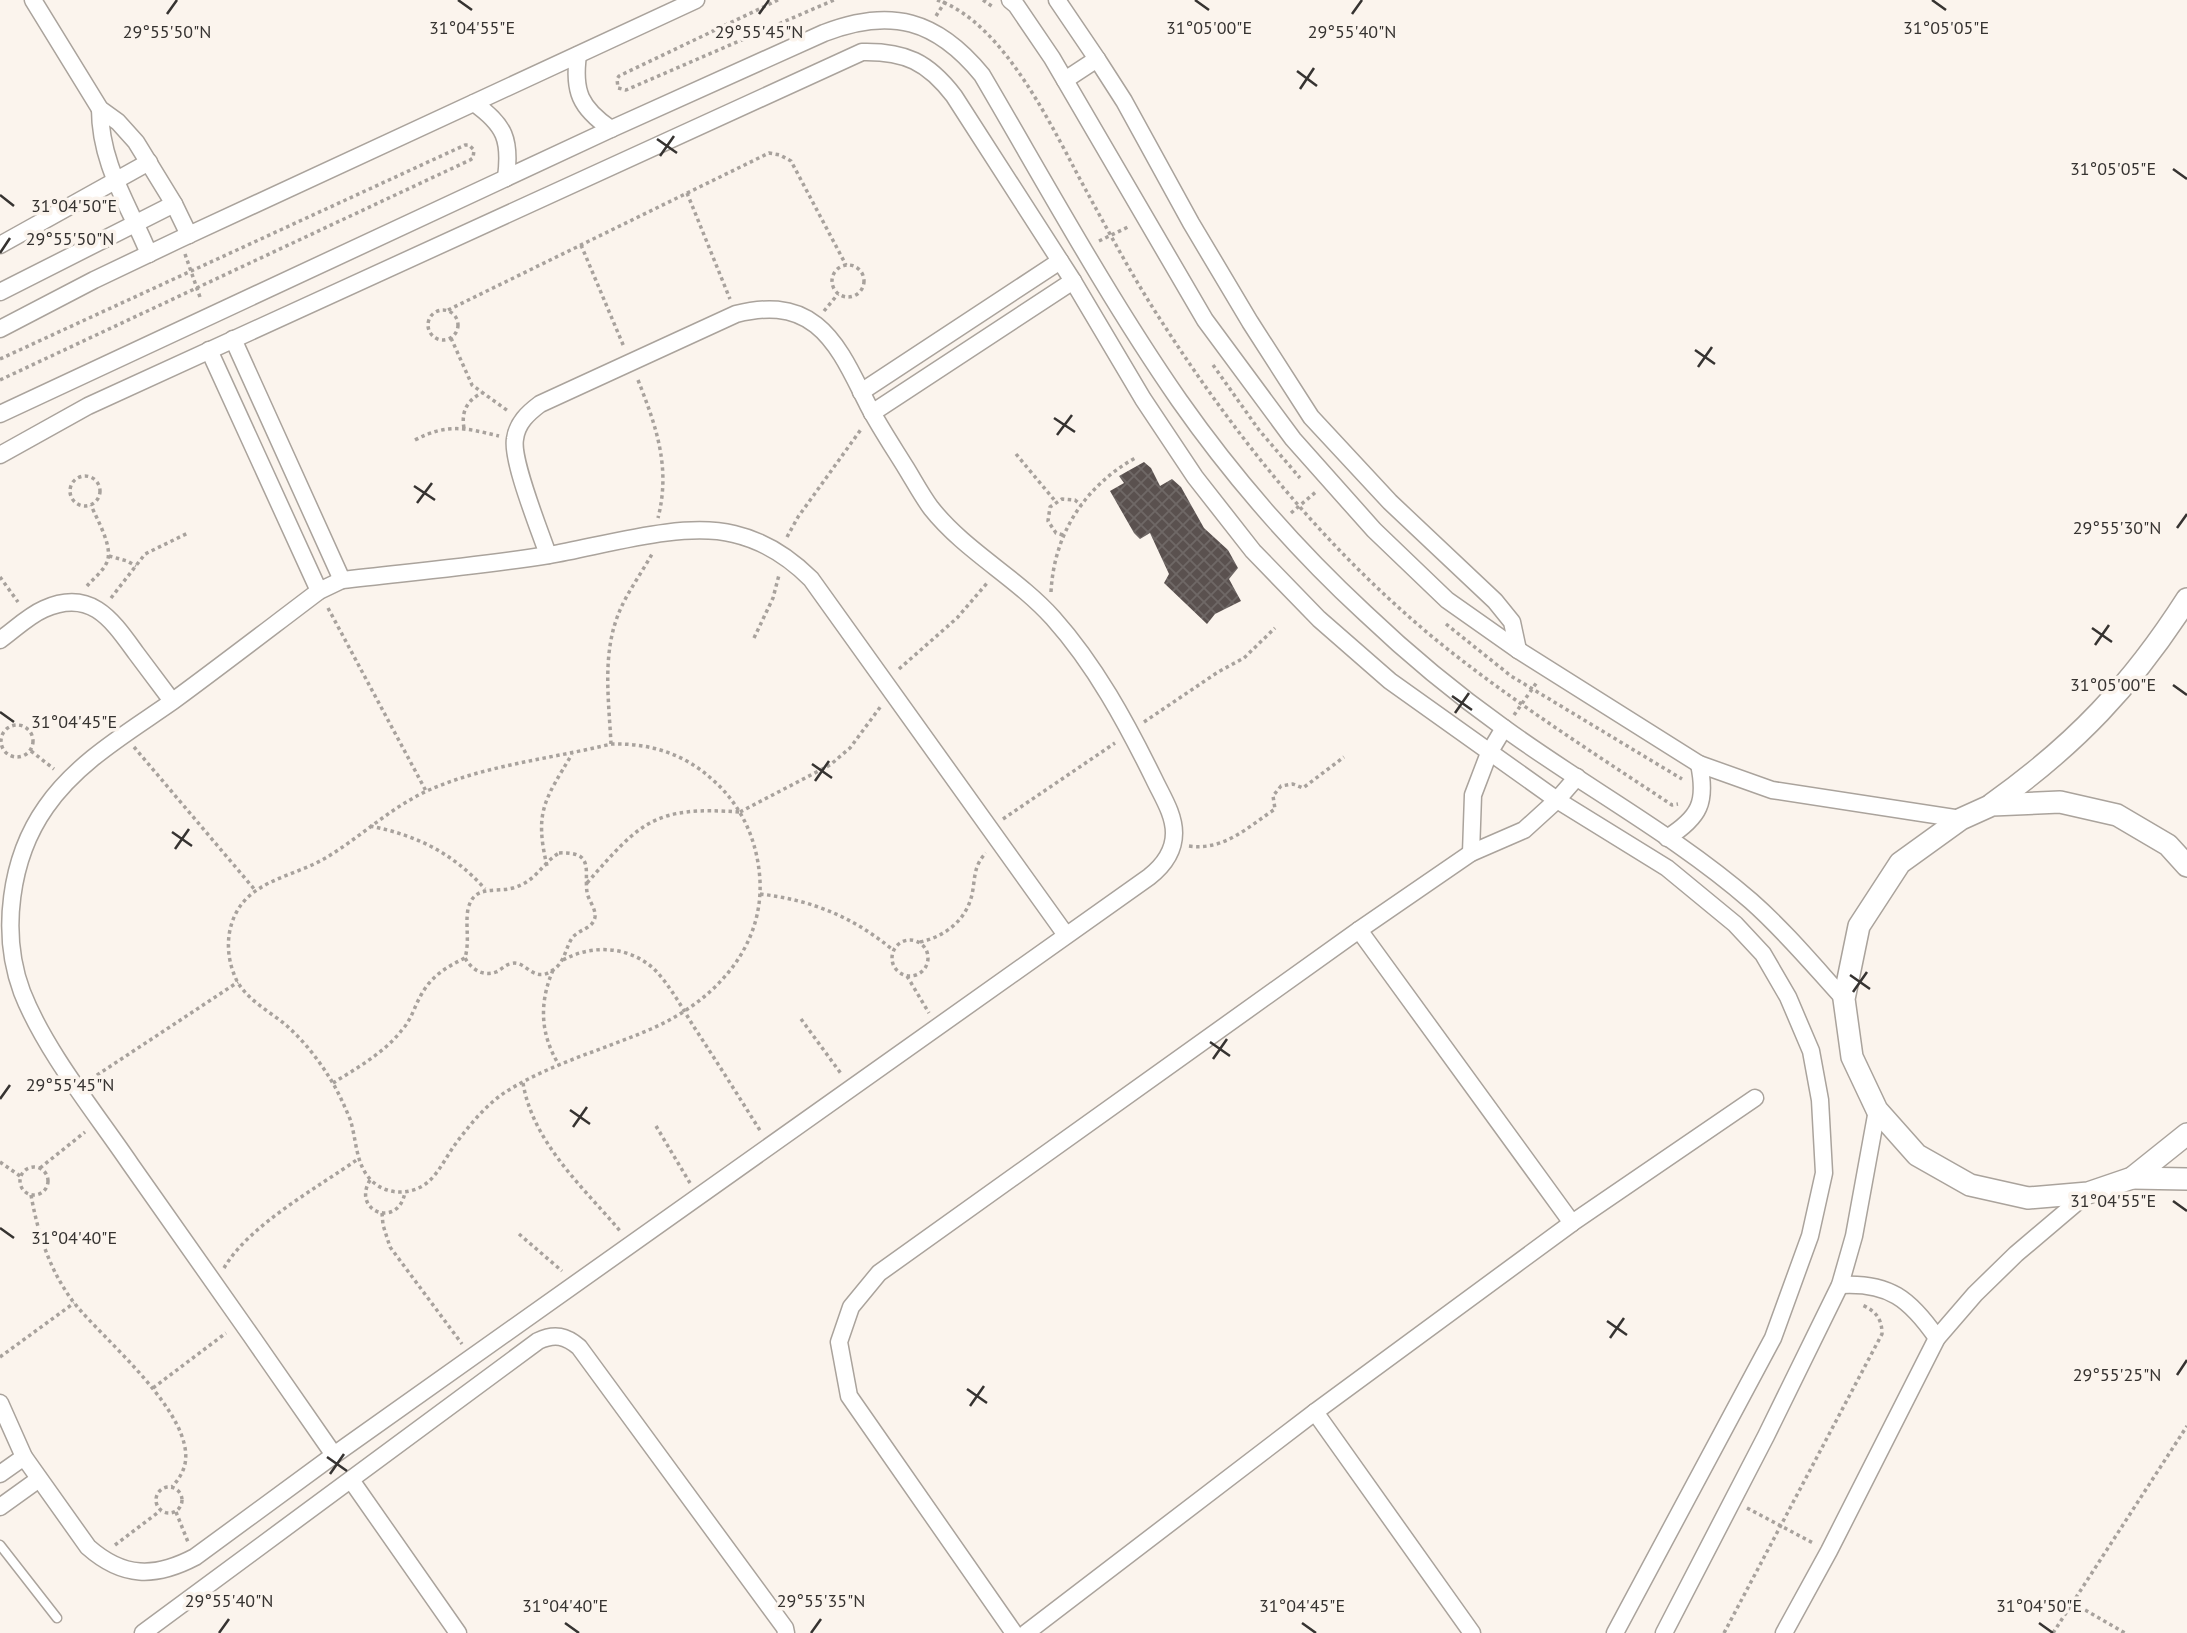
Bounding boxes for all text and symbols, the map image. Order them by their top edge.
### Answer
text: 31°04'55"E [429,16,515,39]
text: 31°05'00"E [1166,16,1252,39]
text: 31°05'05"E [1903,16,1989,39]
text: 29°55'50"N [123,20,211,43]
text: 29°55'45"N [715,20,803,43]
text: 29°55'40"N [1308,20,1396,43]
text: 31°05'05"E [2070,157,2156,180]
text: 31°04'50"E [31,194,117,217]
text: 29°55'50"N [26,227,114,250]
text: 29°55'30"N [2073,516,2161,539]
text: 31°05'00"E [2070,673,2156,696]
text: 31°04'45"E [31,710,117,733]
text: 29°55'45"N [26,1073,114,1096]
text: 31°04'55"E [2070,1189,2156,1212]
text: 31°04'40"E [31,1226,117,1249]
text: 29°55'25"N [2073,1363,2161,1386]
text: 29°55'40"N [185,1589,273,1612]
text: 29°55'35"N [777,1589,865,1612]
text: 31°04'40"E [522,1594,608,1617]
text: 31°04'45"E [1259,1594,1345,1617]
text: 31°04'50"E [1996,1594,2082,1617]

